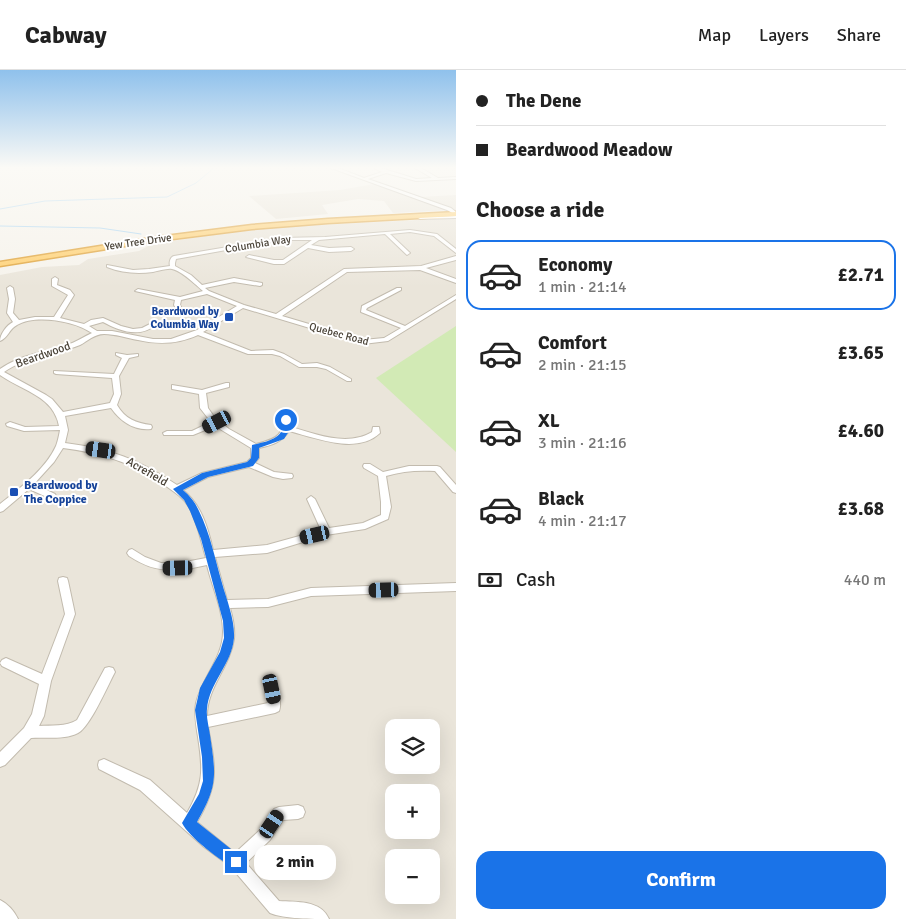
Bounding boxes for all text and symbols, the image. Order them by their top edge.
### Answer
text: Cabway [25,20,107,50]
text: Map [698,24,731,46]
text: Layers [759,24,809,46]
text: Share [837,24,881,46]
text: The Dene [506,89,582,113]
text: Beardwood Meadow [506,138,672,162]
text: Choose a ride [476,196,604,223]
street label: Yew Tree Drive [104,231,172,253]
street label: Columbia Way [224,232,293,256]
icon: car [478,253,523,298]
text: Economy [538,253,612,277]
text: £2.71 [838,263,884,287]
text: 1 min · 21:14 [538,277,627,297]
place label: Beardwood by Columbia Way [151,305,220,331]
marker: Beardwood by Columbia Way [223,311,235,323]
street label: Quebec Road [308,320,370,348]
icon: car [478,331,523,376]
text: Comfort [538,331,607,355]
street label: Beardwood [13,339,73,371]
text: £3.65 [838,341,884,365]
text: 2 min · 21:15 [538,355,627,375]
car [200,409,233,435]
route start [275,409,297,431]
icon: car [478,409,523,454]
text: XL [538,409,560,433]
text: £4.60 [838,419,884,443]
text: 3 min · 21:16 [538,433,627,453]
car [85,440,116,460]
street label: Acrefield [123,454,171,490]
place label: Beardwood by The Coppice [24,478,98,507]
marker: Beardwood by The Coppice [8,486,20,498]
icon: car [478,487,523,532]
text: Black [538,487,584,511]
text: £3.68 [838,497,884,521]
text: 4 min · 21:17 [538,511,627,531]
car [298,524,331,546]
car [162,560,193,576]
icon: cash [476,566,504,594]
text: Cash [516,568,556,592]
text: 440 m [844,570,886,590]
car [368,582,399,598]
car [261,673,282,705]
map controls [385,719,440,904]
button: layers [385,719,440,774]
button: + [385,784,440,839]
car [257,807,286,841]
callout: 2 min [254,844,336,880]
button: − [385,849,440,904]
route end [225,851,247,873]
button: Confirm [476,851,886,909]
text: 2 min [276,852,314,872]

